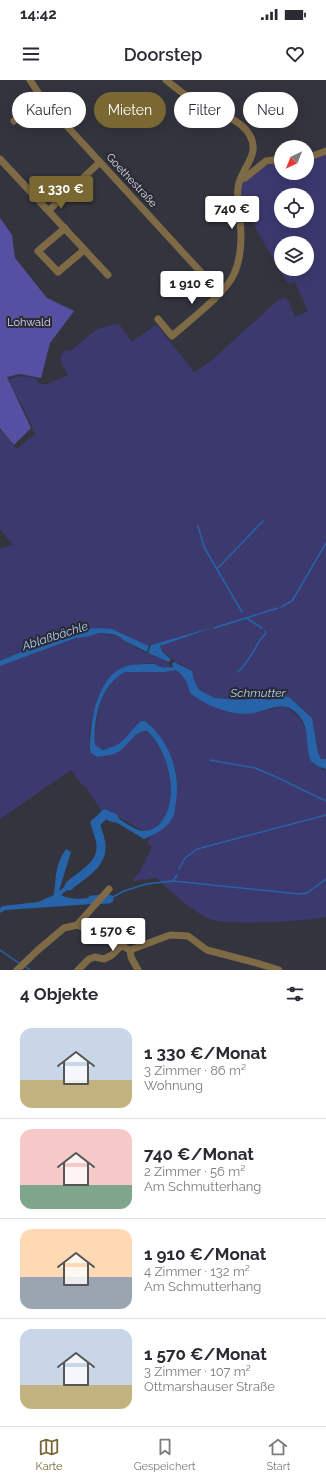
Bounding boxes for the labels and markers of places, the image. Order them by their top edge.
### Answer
pin: 1 330 € [24,176,98,210]
pin: 740 € [204,196,260,230]
pin: 1 910 € [155,271,229,305]
pin: 1 570 € [76,918,150,952]

